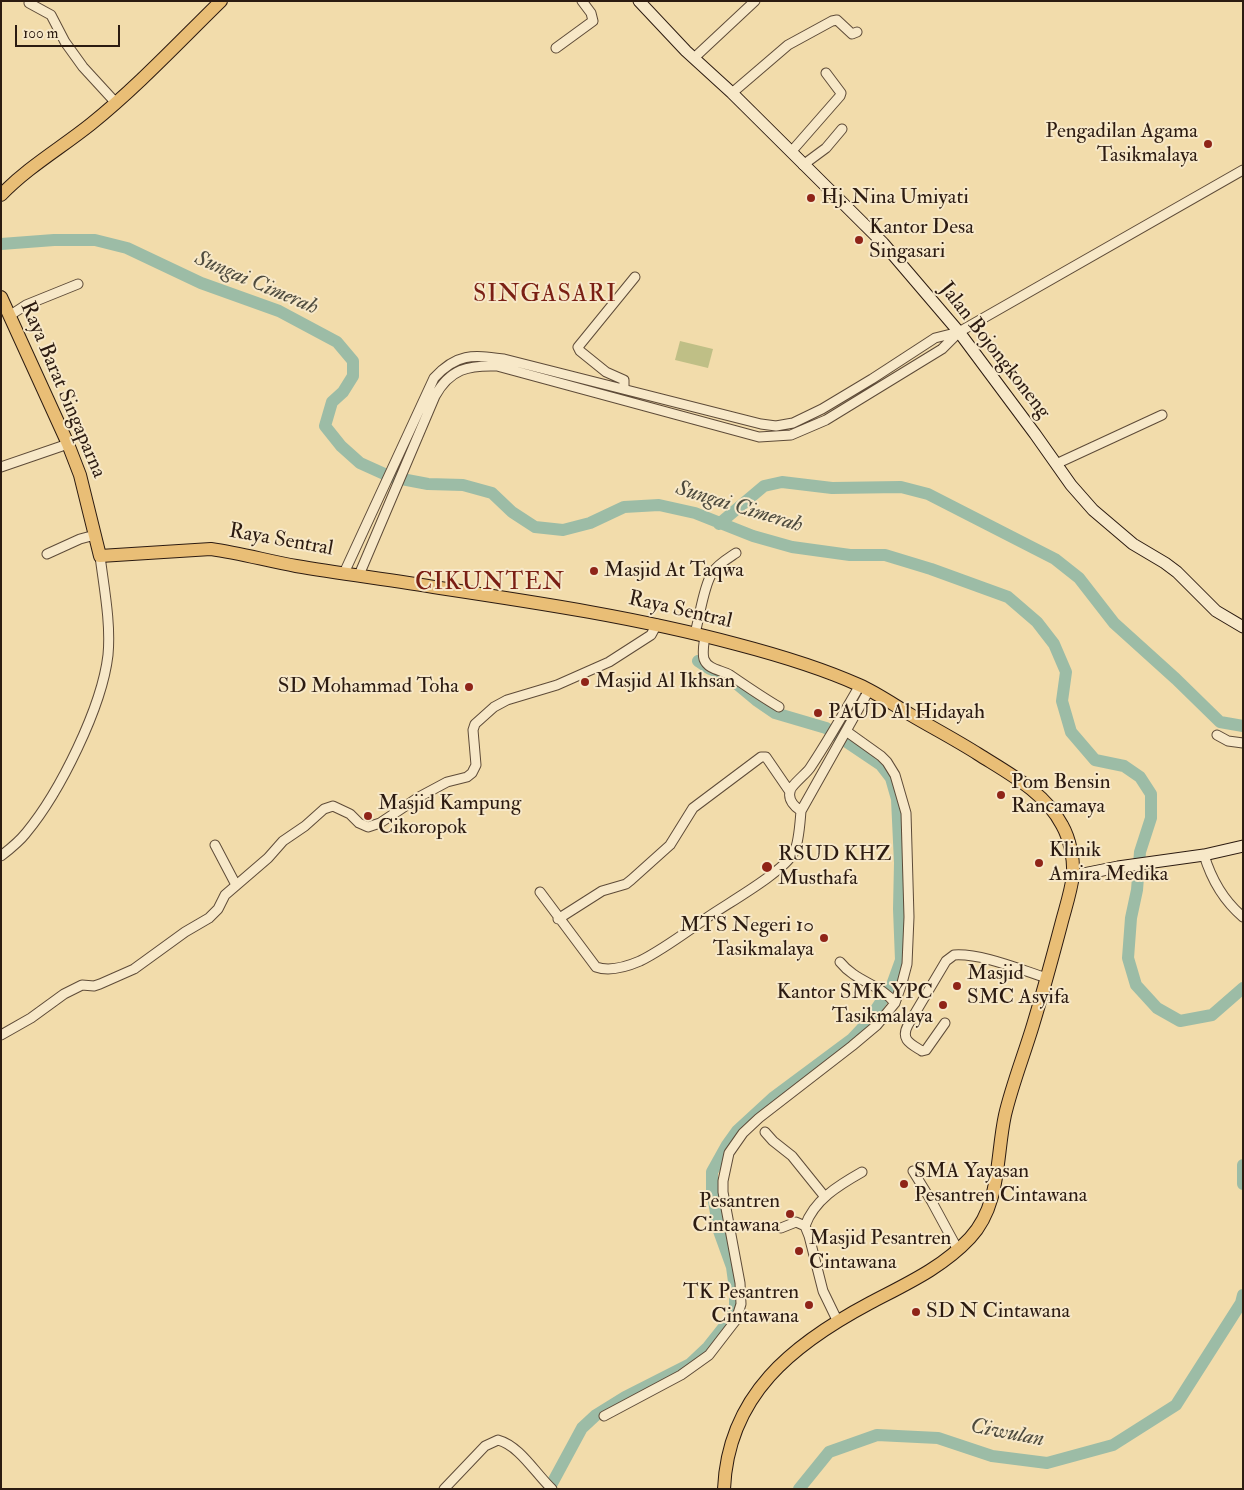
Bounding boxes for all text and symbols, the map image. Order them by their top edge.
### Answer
scale bar [18,15,122,47]
text: 100 m [23,24,58,43]
place label: Pengadilan Agama Tasikmalaya [1045,119,1198,169]
marker: Pengadilan Agama Tasikmalaya [1202,138,1214,150]
place label: Hj. Nina Umiyati [821,185,969,211]
marker: Hj. Nina Umiyati [805,192,817,204]
place label: Kantor Desa Singasari [869,215,974,265]
marker: Kantor Desa Singasari [853,234,865,246]
water label: Sungai Cimerah [190,246,322,322]
street label: Jalan Bojongkoneng [933,278,1055,424]
district label: SINGASARI [472,282,618,310]
street label: Raya Barat Singaparna [13,298,111,482]
water label: Sungai Cimerah [672,476,806,540]
street label: Raya Sentral [227,519,335,563]
place label: Masjid At Taqwa [604,558,744,584]
marker: Masjid At Taqwa [588,565,600,577]
district label: CIKUNTEN [414,570,566,598]
street label: Raya Sentral [626,587,734,635]
place label: Masjid Al Ikhsan [595,669,735,695]
place label: SD Mohammad Toha [278,674,459,700]
marker: Masjid Al Ikhsan [579,676,591,688]
marker: SD Mohammad Toha [463,681,475,693]
place label: PAUD Al Hidayah [828,700,985,726]
marker: PAUD Al Hidayah [812,707,824,719]
place label: Pom Bensin Rancamaya [1011,770,1110,820]
marker: Pom Bensin Rancamaya [995,789,1007,801]
place label: Masjid Kampung Cikoropok [378,791,521,841]
marker: Masjid Kampung Cikoropok [362,810,374,822]
place label: Klinik Amira Medika [1049,838,1168,888]
place label: RSUD KHZ Musthafa [778,842,891,892]
marker: Klinik Amira Medika [1033,857,1045,869]
marker: RSUD KHZ Musthafa [760,860,774,874]
place label: MTS Negeri 10 Tasikmalaya [680,913,814,963]
marker: MTS Negeri 10 Tasikmalaya [818,932,830,944]
place label: Masjid SMC Asyifa [967,961,1069,1011]
place label: Kantor SMK YPC Tasikmalaya [777,980,933,1030]
marker: Masjid SMC Asyifa [951,980,963,992]
marker: Kantor SMK YPC Tasikmalaya [937,999,949,1011]
place label: SMA Yayasan Pesantren Cintawana [914,1159,1087,1209]
marker: SMA Yayasan Pesantren Cintawana [898,1178,910,1190]
place label: Pesantren Cintawana [692,1189,780,1239]
marker: Pesantren Cintawana [784,1208,796,1220]
place label: Masjid Pesantren Cintawana [809,1226,951,1276]
marker: Masjid Pesantren Cintawana [793,1245,805,1257]
place label: TK Pesantren Cintawana [683,1280,799,1330]
marker: TK Pesantren Cintawana [803,1299,815,1311]
place label: SD N Cintawana [926,1299,1070,1325]
marker: SD N Cintawana [910,1306,922,1318]
water label: Ciwulan [968,1414,1046,1454]

